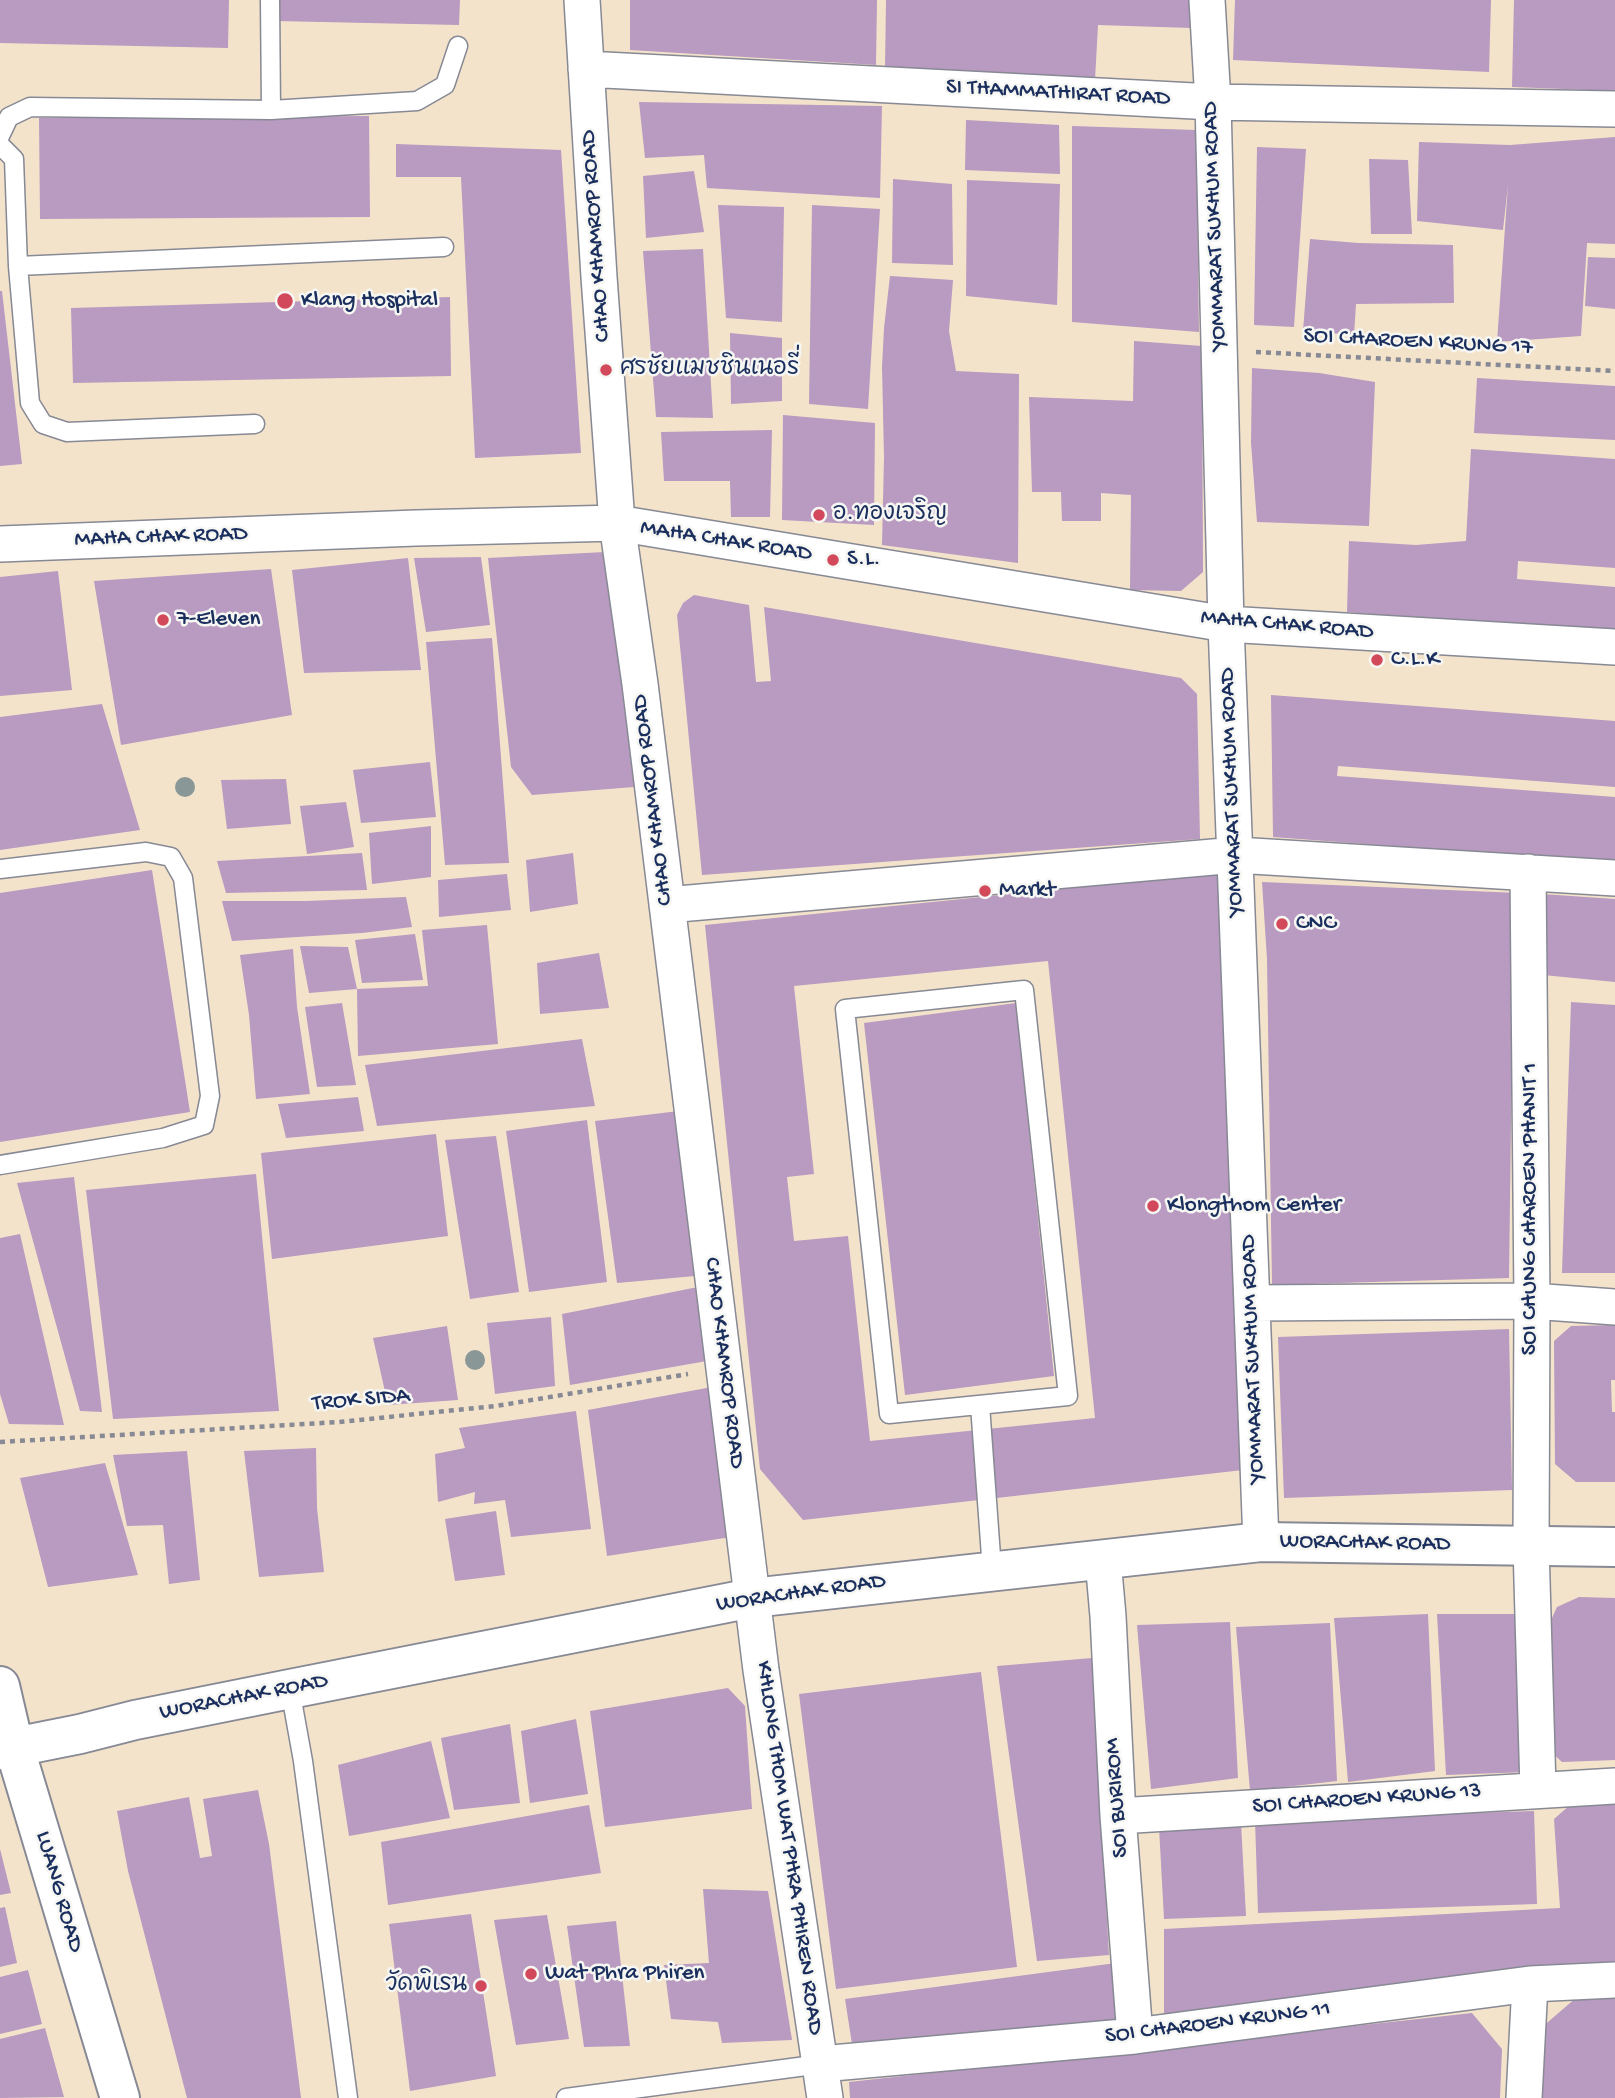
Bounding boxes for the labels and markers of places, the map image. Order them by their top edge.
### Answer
place label: Klang Hospital [301,287,438,315]
marker: Klang Hospital [275,291,295,311]
place label: ศรชัยแมชชินเนอรี่ [620,356,799,384]
marker: ศรชัยแมชชินเนอรี่ [598,362,614,378]
place label: อ.ทองเจริญ [833,501,947,529]
marker: อ.ทองเจริญ [811,507,827,523]
place label: S.L. [847,546,881,574]
marker: S.L. [825,552,841,568]
place label: 7-Eleven [177,606,260,634]
marker: 7-Eleven [155,612,171,628]
place label: C.L.K [1391,646,1439,674]
marker: C.L.K [1369,652,1385,668]
place label: Markt [999,877,1056,905]
marker: Markt [977,883,993,899]
place label: CNC [1296,910,1336,938]
marker: CNC [1274,916,1290,932]
place label: Klongthom Center [1167,1192,1341,1220]
marker: Klongthom Center [1145,1198,1161,1214]
place label: Wat Phra Phiren [545,1960,705,1988]
marker: Wat Phra Phiren [523,1966,539,1982]
place label: วัดพิเรน [386,1972,467,2000]
marker: วัดพิเรน [473,1978,489,1994]

